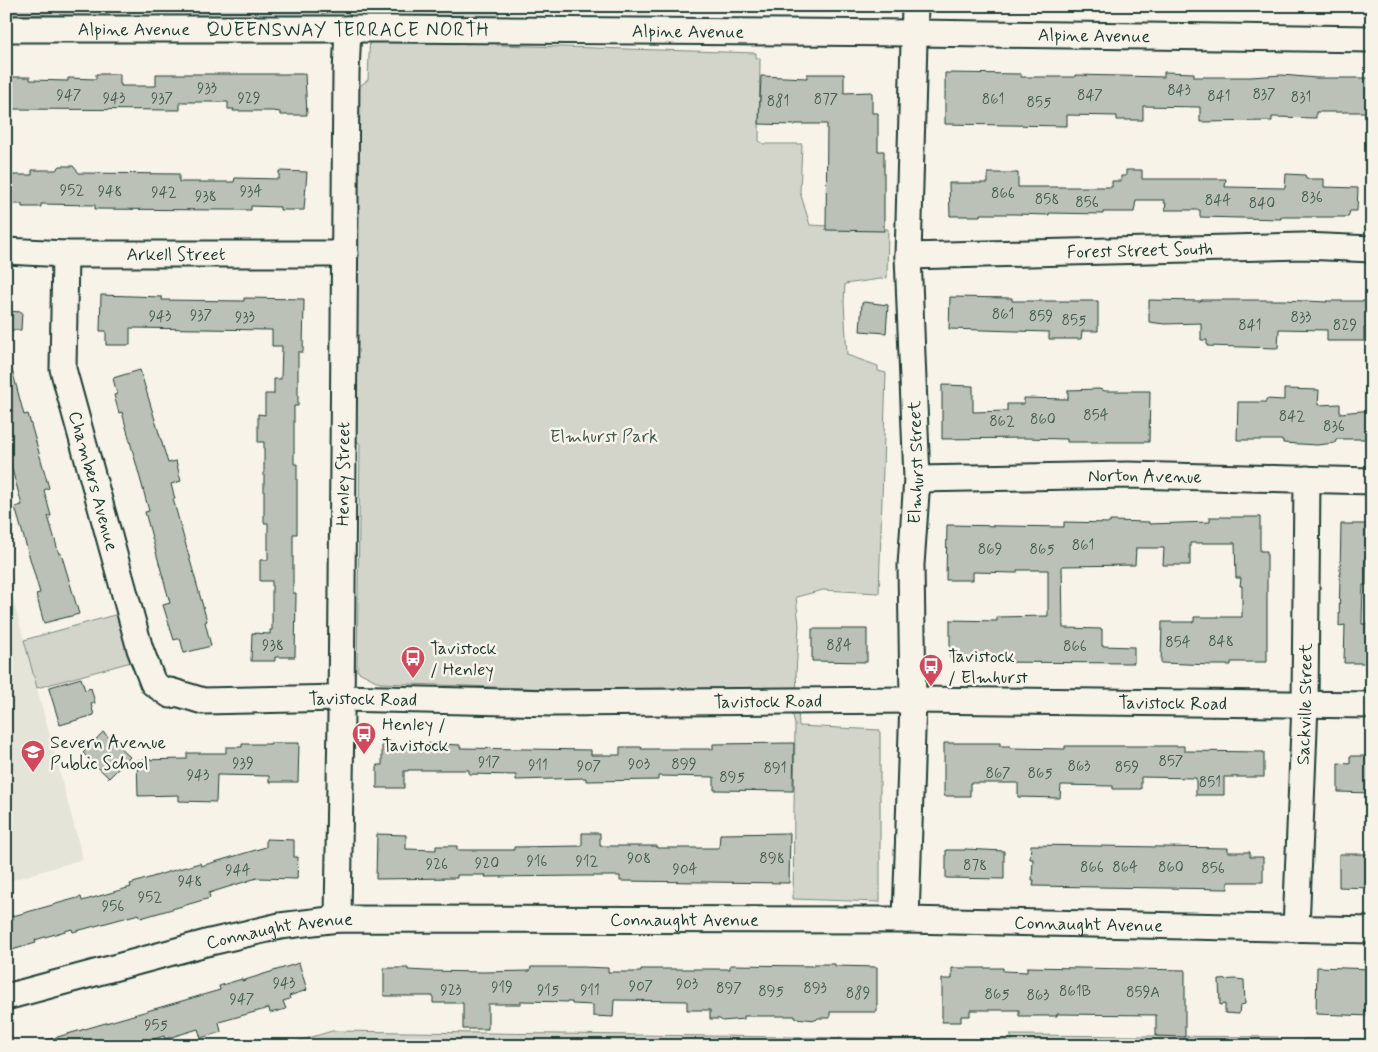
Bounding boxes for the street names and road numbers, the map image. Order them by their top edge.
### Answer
street label: Alpine Avenue [78,18,190,42]
street label: Alpine Avenue [632,20,744,45]
street label: Alpine Avenue [1038,24,1150,49]
street label: Forest Street South [1067,237,1213,265]
street label: Arkell Street [126,243,226,267]
street label: Elmhurst Street [903,400,930,525]
street label: Chambers Avenue [62,408,124,554]
street label: Henley Street [331,421,356,526]
street label: Norton Avenue [1088,464,1202,490]
street label: Sackville Street [1292,643,1319,766]
street label: Tavistock Road [308,687,417,713]
street label: Tavistock Road [713,690,822,715]
street label: Tavistock Road [1118,691,1227,716]
street label: Connaught Avenue [204,908,353,956]
street label: Connaught Avenue [610,908,759,933]
street label: Connaught Avenue [1014,911,1163,939]

